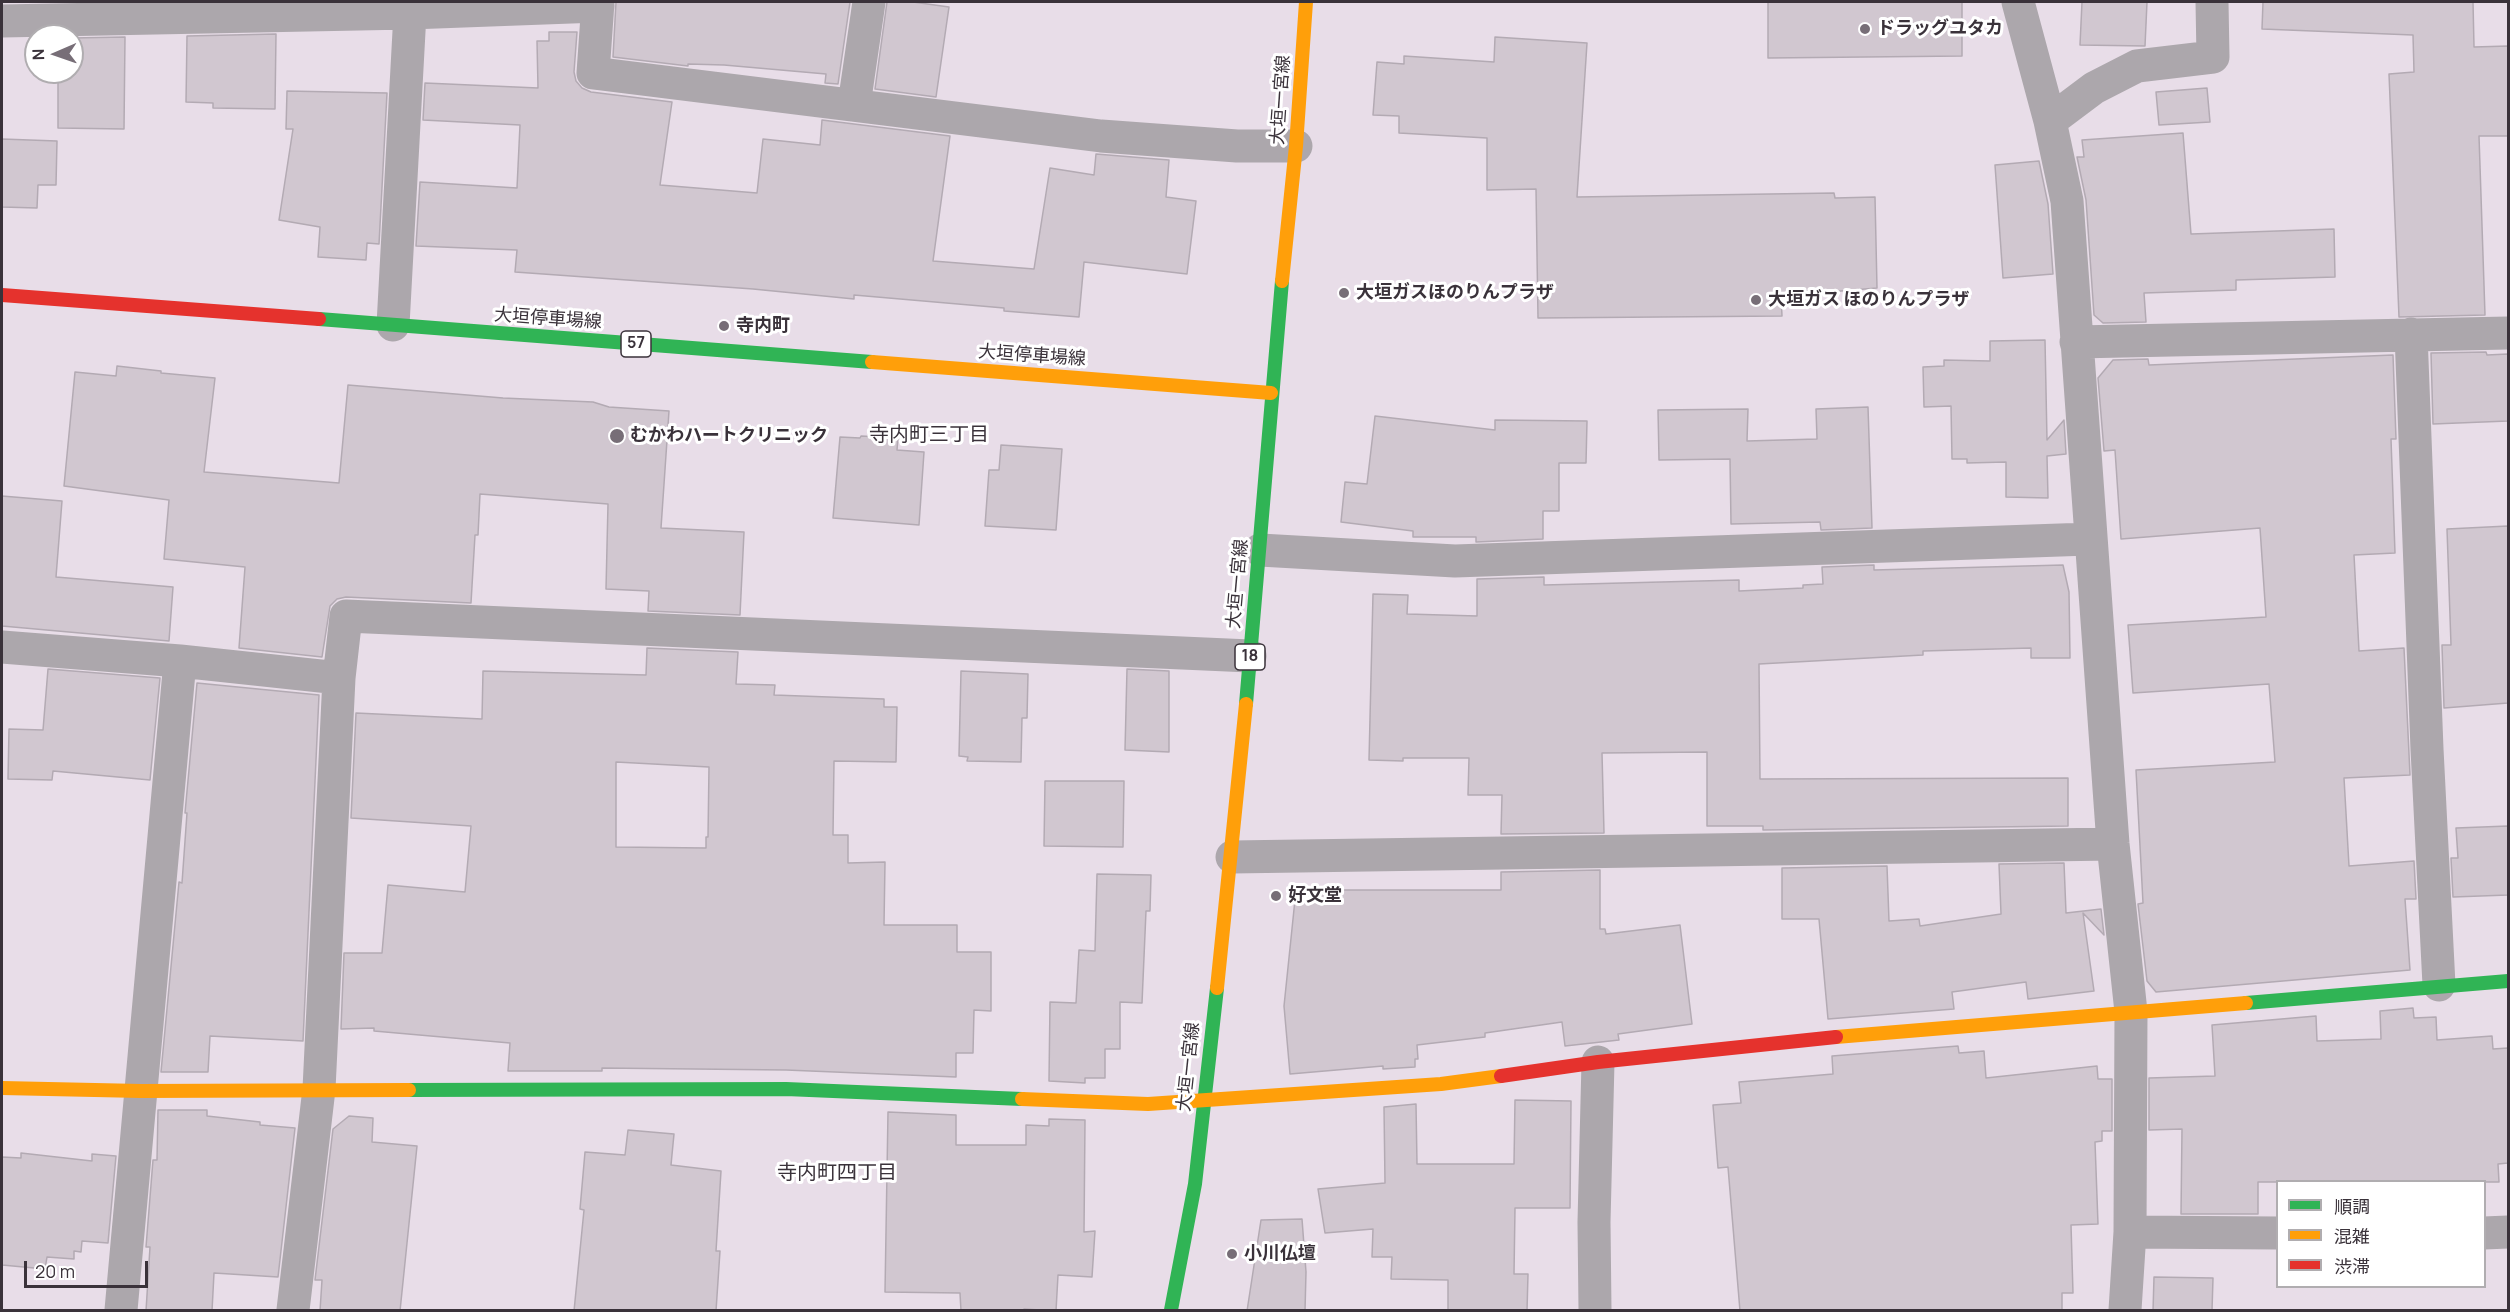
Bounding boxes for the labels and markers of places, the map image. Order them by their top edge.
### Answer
place label: ドラッグユタカ [1877,18,2003,40]
marker: ドラッグユタカ [1858,22,1872,36]
place label: 大垣ガスほのりんプラザ [1356,282,1554,304]
marker: 大垣ガスほのりんプラザ [1337,286,1351,300]
place label: 大垣ガス ほのりんプラザ [1768,289,1970,311]
marker: 大垣ガス ほのりんプラザ [1749,293,1763,307]
place label: 寺内町 [736,315,790,337]
marker: 寺内町 [717,319,731,333]
place label: むかわハートクリニック [630,425,828,447]
marker: むかわハートクリニック [608,427,626,445]
place label: 好文堂 [1288,885,1342,907]
marker: 好文堂 [1269,889,1283,903]
place label: 小川仏壇 [1244,1243,1316,1265]
marker: 小川仏壇 [1225,1247,1239,1261]

